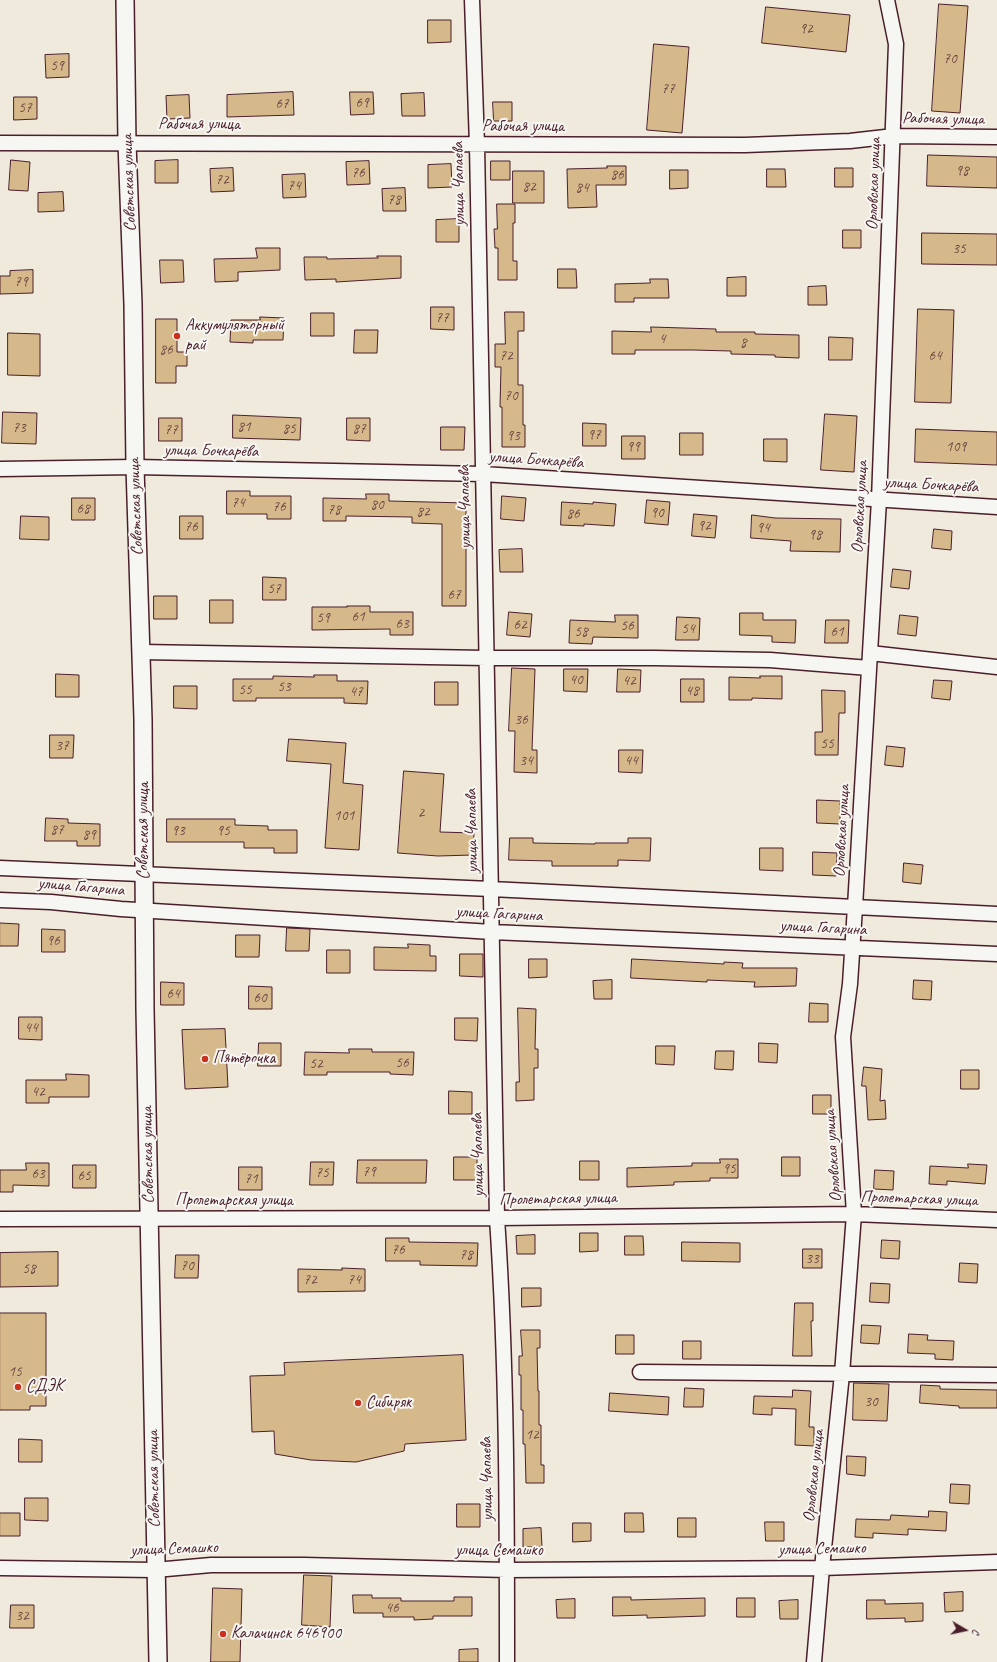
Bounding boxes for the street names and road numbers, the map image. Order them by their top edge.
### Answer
street label: Рабочая улица [902,108,984,130]
street label: Рабочая улица [158,115,240,135]
street label: Рабочая улица [482,117,564,137]
street label: Советская улица [117,134,141,232]
street label: Орловская улица [862,137,886,231]
street label: улица Чапаева [448,142,470,226]
street label: улица Бочкарёва [164,440,258,462]
street label: улица Бочкарёва [488,447,584,473]
street label: Советская улица [124,458,148,556]
street label: Орловская улица [847,460,873,554]
street label: улица Чапаева [454,465,476,549]
street label: улица Бочкарёва [883,472,979,498]
street label: Советская улица [134,782,154,880]
street label: Орловская улица [829,784,855,878]
street label: улица Чапаева [461,789,483,873]
street label: улица Гагарина [37,873,125,901]
street label: улица Гагарина [455,902,543,926]
street label: улица Гагарина [779,916,867,940]
street label: Советская улица [137,1106,159,1204]
street label: Орловская улица [820,1109,846,1203]
street label: улица Чапаева [467,1113,489,1197]
street label: Пролетарская улица [860,1187,978,1211]
street label: Пролетарская улица [499,1188,617,1210]
street label: Пролетарская улица [175,1191,293,1211]
street label: Орловская улица [799,1429,829,1523]
street label: Советская улица [143,1430,165,1528]
street label: улица Чапаева [476,1437,498,1521]
street label: улица Семашко [130,1537,218,1561]
street label: улица Семашко [778,1538,866,1560]
street label: улица Семашко [455,1541,543,1561]

